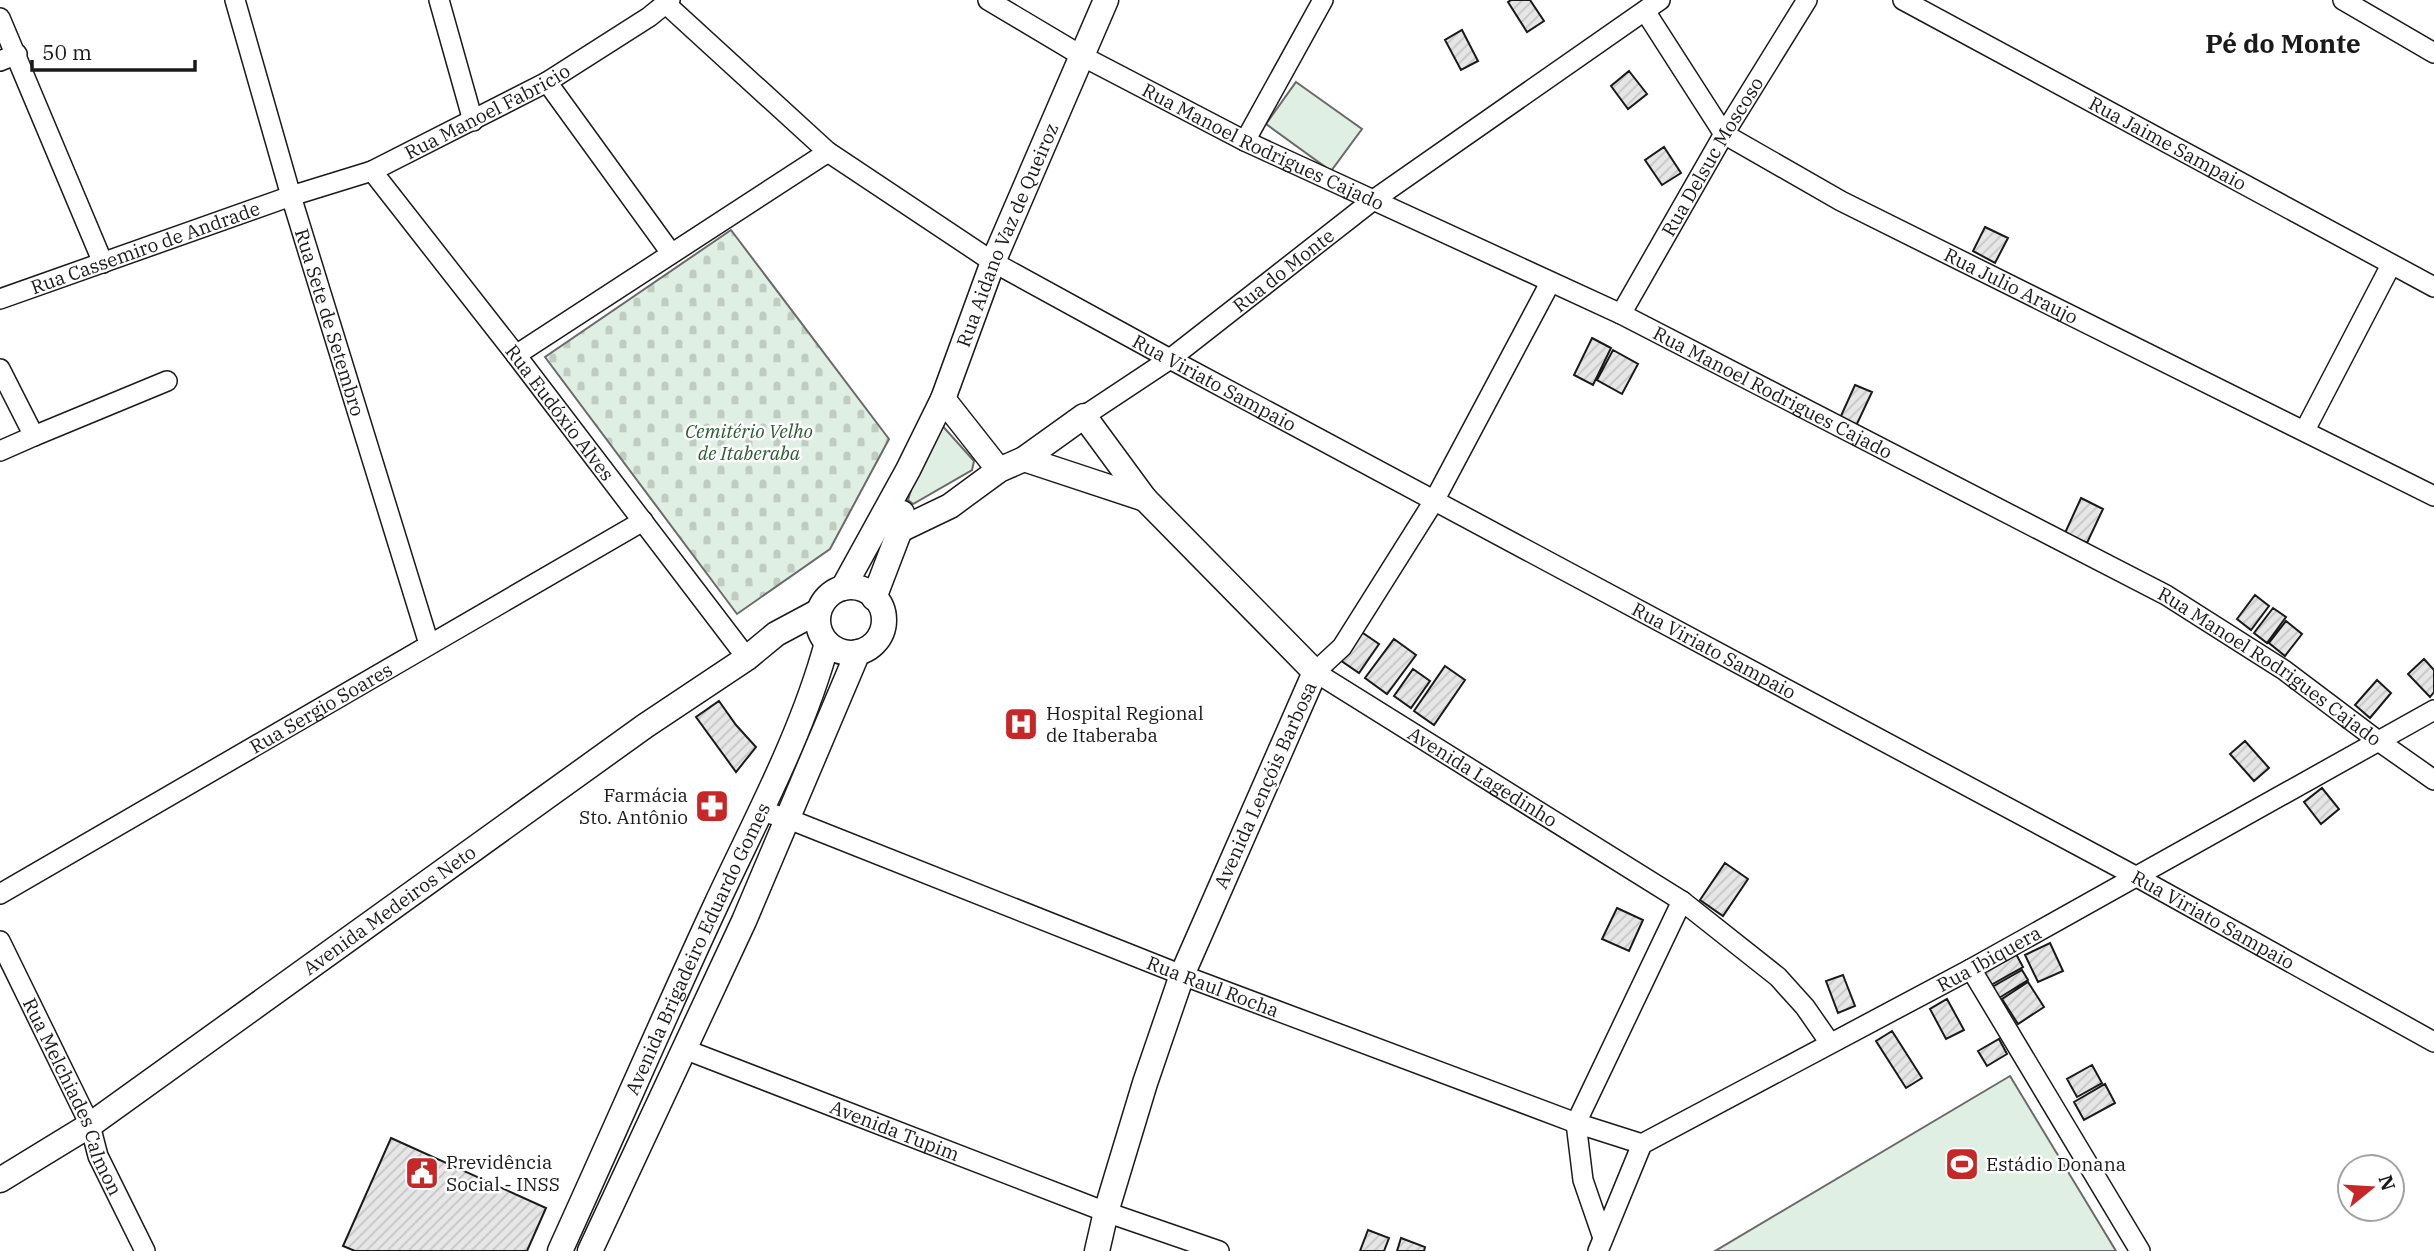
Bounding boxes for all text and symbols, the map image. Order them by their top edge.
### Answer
district label: Pé do Monte [2205,26,2361,60]
scale bar [32,28,194,72]
text: 50 m [42,38,92,66]
street label: Rua Manoel Fabricio [400,59,574,165]
street label: Rua Delsuc Moscoso [1656,72,1768,240]
street label: Rua Manoel Rodrigues Cajado [1138,78,1388,215]
street label: Rua Jaime Sampaio [2085,91,2251,195]
street label: Rua Aidano Vaz de Queiroz [951,119,1063,350]
street label: Rua Cassemiro de Andrade [27,196,263,299]
street label: Rua do Monte [1228,223,1339,318]
street label: Rua Sete de Setembro [290,226,370,419]
street label: Rua Julio Araujo [1940,242,2082,329]
street label: Rua Manoel Rodrigues Cajado [1649,321,1897,464]
street label: Rua Viriato Sampaio [1128,329,1300,436]
street label: Rua Eudóxio Alves [500,340,619,485]
park label: Cemitério Velho de Itaberaba [685,419,813,465]
street label: Rua Manoel Rodrigues Cajado [2154,581,2386,751]
street label: Rua Viriato Sampaio [1628,597,1800,704]
street label: Rua Sergio Soares [245,657,397,759]
street label: Avenida Lençóis Barbosa [1208,678,1322,892]
place label: Hospital Regional de Itaberaba [1046,701,1204,747]
hospital icon: Hospital Regional de Itaberaba [1002,705,1040,743]
street label: Avenida Lagedinho [1404,721,1562,832]
place label: Farmácia Sto. Antônio [579,783,688,829]
pharmacy icon: Farmácia Sto. Antônio [693,787,731,825]
street label: Avenida Brigadeiro Eduardo Gomes [620,799,775,1099]
street label: Avenida Medeiros Neto [298,840,480,980]
street label: Rua Viriato Sampaio [2128,865,2299,974]
street label: Rua Ibiquera [1933,920,2045,997]
street label: Rua Raul Rocha [1143,950,1283,1022]
street label: Rua Melchiades Calmon [18,994,128,1199]
street label: Avenida Tupim [827,1095,963,1166]
sports icon: Estádio Donana [1943,1145,1981,1183]
place label: Previdência Social - INSS [446,1150,560,1196]
place label: Estádio Donana [1986,1152,2126,1176]
north arrow [2336,1153,2406,1223]
public building icon: Previdência Social - INSS [403,1154,441,1192]
text: N [2373,1172,2401,1194]

